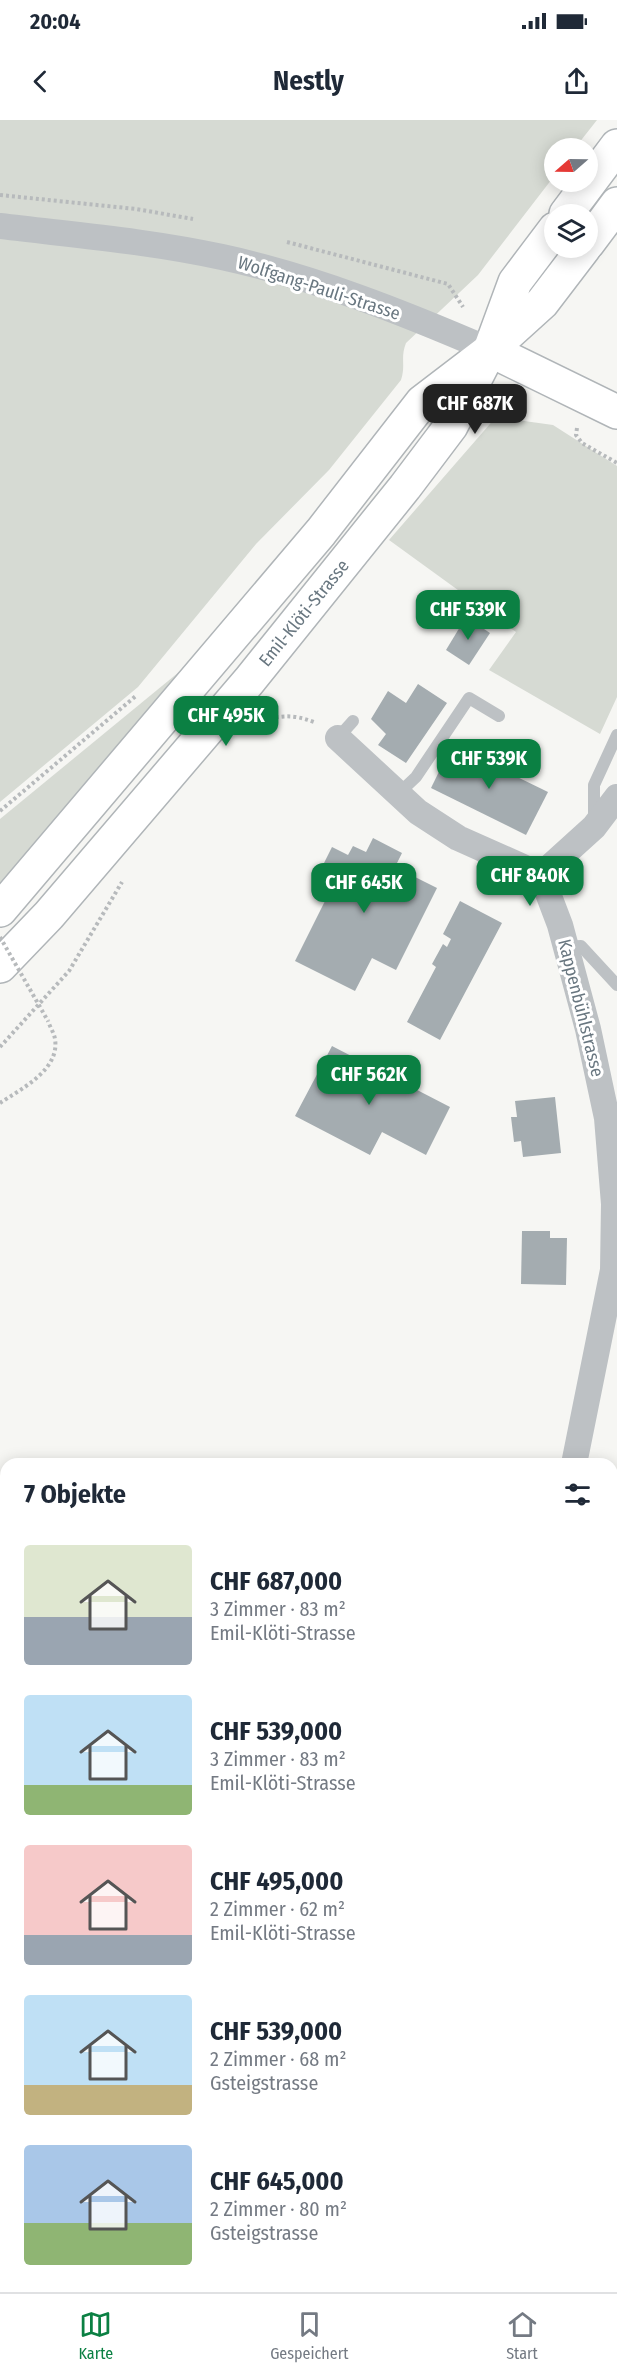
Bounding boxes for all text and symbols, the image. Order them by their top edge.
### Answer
text: 20:04 [30,8,81,35]
icon: back [24,65,57,98]
text: Nestly [273,65,344,97]
icon: share [560,65,593,98]
north arrow [544,138,598,192]
map controls [544,138,598,258]
button: layers [544,204,598,258]
street label: Wolfgang-Pauli-Strasse [235,251,403,325]
pin: CHF 687K [413,384,537,435]
text: CHF 687K [437,391,513,415]
street label: Emil-Klöti-Strasse [254,555,354,671]
pin: CHF 539K [406,590,530,641]
text: CHF 539K [430,597,506,621]
pin: CHF 495K [164,696,288,747]
text: CHF 495K [187,703,265,727]
pin: CHF 539K [427,739,551,790]
text: CHF 539K [451,746,527,770]
pin: CHF 840K [468,856,592,907]
pin: CHF 645K [302,863,426,914]
text: CHF 840K [491,863,569,887]
text: CHF 645K [325,870,403,894]
street label: Kappenbühlstrasse [553,937,609,1079]
pin: CHF 562K [307,1055,431,1106]
text: CHF 562K [331,1062,407,1086]
icon: filters [561,1478,594,1511]
text: 7 Objekte [24,1479,126,1510]
text: CHF 687,000 [210,1566,342,1597]
icon: home [72,1569,144,1641]
text: 3 Zimmer · 83 m² [210,1597,346,1621]
text: Emil-Klöti-Strasse [210,1621,356,1645]
text: CHF 539,000 [210,1716,342,1747]
icon: home [72,1719,144,1791]
text: 3 Zimmer · 83 m² [210,1747,346,1771]
text: Emil-Klöti-Strasse [210,1771,356,1795]
text: CHF 495,000 [210,1866,343,1897]
icon: home [72,1869,144,1941]
text: 2 Zimmer · 62 m² [210,1897,345,1921]
text: Emil-Klöti-Strasse [210,1921,356,1945]
text: CHF 539,000 [210,2016,342,2047]
icon: home [72,2019,144,2091]
text: 2 Zimmer · 68 m² [210,2047,346,2071]
text: Gsteigstrasse [210,2071,318,2095]
text: CHF 645,000 [210,2166,344,2197]
icon: home [72,2169,144,2241]
text: 2 Zimmer · 80 m² [210,2197,347,2221]
text: Gsteigstrasse [210,2221,318,2245]
tab: Karte [78,2308,113,2363]
tab: Gespeichert [270,2308,349,2363]
tab: Start [506,2308,539,2363]

